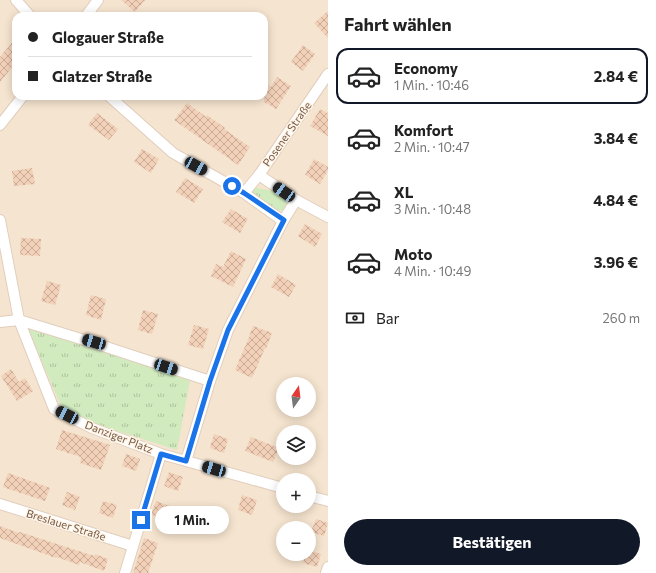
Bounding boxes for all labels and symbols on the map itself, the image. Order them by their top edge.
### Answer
street label: Posener Straße [259,99,314,169]
car [183,155,209,177]
route start [223,177,241,195]
car [271,180,297,204]
car [81,333,107,351]
car [153,358,179,376]
north arrow [276,377,316,417]
car [54,404,80,426]
street label: Danziger Platz [83,418,156,456]
car [201,460,227,478]
street label: Breslauer Straße [25,506,108,543]
callout: 1 Min. [155,506,229,534]
route end [132,511,150,529]

